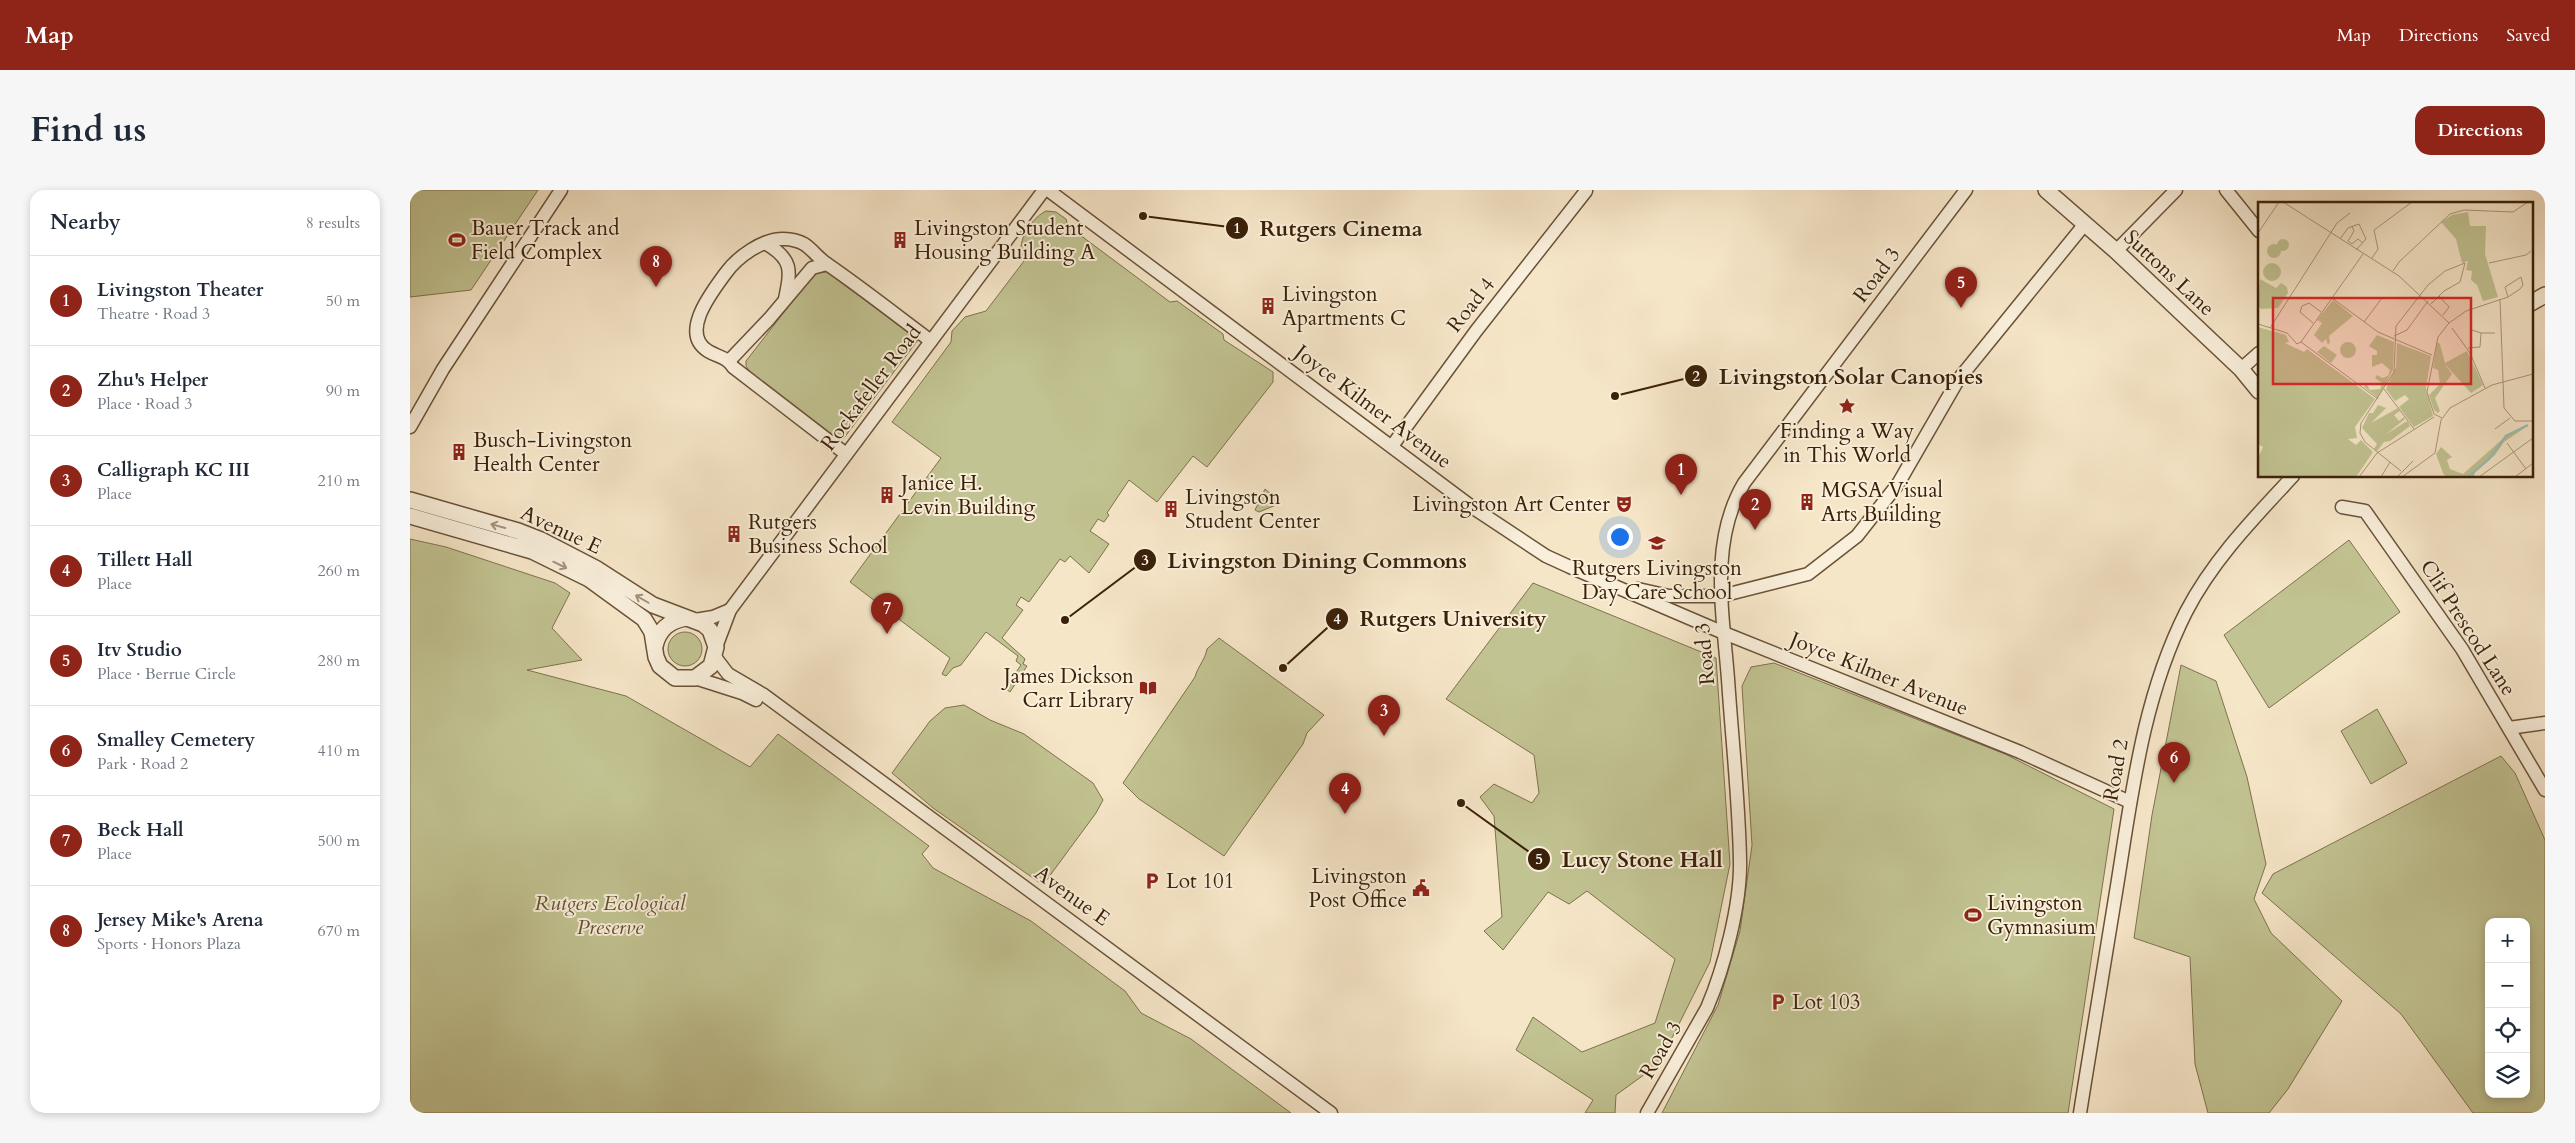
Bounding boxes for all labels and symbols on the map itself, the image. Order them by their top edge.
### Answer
inset map [2258,202,2532,478]
callout: Rutgers Cinema [1225,209,1433,246]
place label: Bauer Track and Field Complex [471,214,620,267]
place label: Livingston Student Housing Building A [914,214,1095,267]
text: Rutgers Cinema [1259,214,1423,244]
text: 1 [1233,218,1241,238]
street label: Suttons Lane [2117,223,2221,323]
sports icon: Bauer Track and Field Complex [447,230,467,250]
building icon: Livingston Student Housing Building A [890,230,910,250]
street label: Road 3 [1847,241,1907,309]
pin: 8 [640,246,672,287]
pin: 5 [1945,267,1977,308]
street label: Road 4 [1440,271,1502,339]
place label: Livingston Apartments C [1282,280,1406,333]
building icon: Livingston Apartments C [1258,296,1278,316]
street label: Rockafeller Road [814,319,928,457]
street label: Joyce Kilmer Avenue [1286,336,1458,476]
callout: Livingston Solar Canopies [1683,358,1993,395]
text: Livingston Solar Canopies [1719,362,1983,392]
text: 2 [1692,366,1700,386]
place icon: Finding a Way in This World [1837,396,1857,416]
place label: Finding a Way in This World [1780,417,1914,470]
place label: Busch-Livingston Health Center [473,426,632,479]
building icon: Busch-Livingston Health Center [449,442,469,462]
pin: 1 [1665,454,1697,495]
place label: Janice H. Levin Building [898,469,1035,522]
place label: MGSA Visual Arts Building [1821,476,1943,529]
place label: Livingston Student Center [1185,483,1320,536]
building icon: Janice H. Levin Building [877,485,897,505]
pin: 2 [1739,489,1771,530]
place label: Livingston Art Center [1412,490,1610,519]
building icon: MGSA Visual Arts Building [1797,492,1817,512]
theatre icon: Livingston Art Center [1614,494,1634,514]
street label: Avenue E [516,499,606,561]
building icon: Livingston Student Center [1161,499,1181,519]
place label: Rutgers Business School [748,508,888,561]
one-way arrow [490,520,506,530]
building icon: Rutgers Business School [724,524,744,544]
your location [1607,524,1633,550]
school or university icon: Rutgers Livingston Day Care School [1647,533,1667,553]
callout: Livingston Dining Commons [1132,541,1477,578]
text: Livingston Dining Commons [1167,546,1467,576]
text: 3 [1141,550,1149,570]
place label: Rutgers Livingston Day Care School [1572,554,1742,607]
street label: Clif Prescod Lane [2413,554,2523,702]
one-way arrow [552,560,567,570]
one-way arrow [635,593,649,603]
pin: 7 [871,593,903,634]
callout: Rutgers University [1324,600,1556,637]
text: Rutgers University [1359,604,1547,634]
text: 4 [1333,609,1341,629]
street label: Road 3 [1688,622,1722,686]
street label: Joyce Kilmer Avenue [1783,624,1972,723]
place label: James Dickson Carr Library [1001,662,1134,715]
library icon: James Dickson Carr Library [1138,678,1158,698]
pin: 3 [1368,695,1400,736]
street label: Road 2 [2096,736,2136,803]
pin: 6 [2158,742,2190,783]
pin: 4 [1329,773,1361,814]
callout: Lucy Stone Hall [1527,841,1733,878]
text: Lucy Stone Hall [1561,845,1723,875]
text: 5 [1535,849,1543,869]
street label: Avenue E [1028,859,1116,933]
place label: Livingston Post Office [1309,862,1407,915]
place label: Lot 101 [1166,867,1235,896]
parking icon: Lot 101 [1142,871,1162,891]
public building icon: Livingston Post Office [1411,878,1431,898]
park label: Rutgers Ecological Preserve [534,889,687,942]
place label: Livingston Gymnasium [1987,889,2096,942]
sports icon: Livingston Gymnasium [1963,905,1983,925]
place label: Lot 103 [1792,988,1861,1017]
parking icon: Lot 103 [1768,992,1788,1012]
street label: Road 3 [1633,1016,1689,1084]

